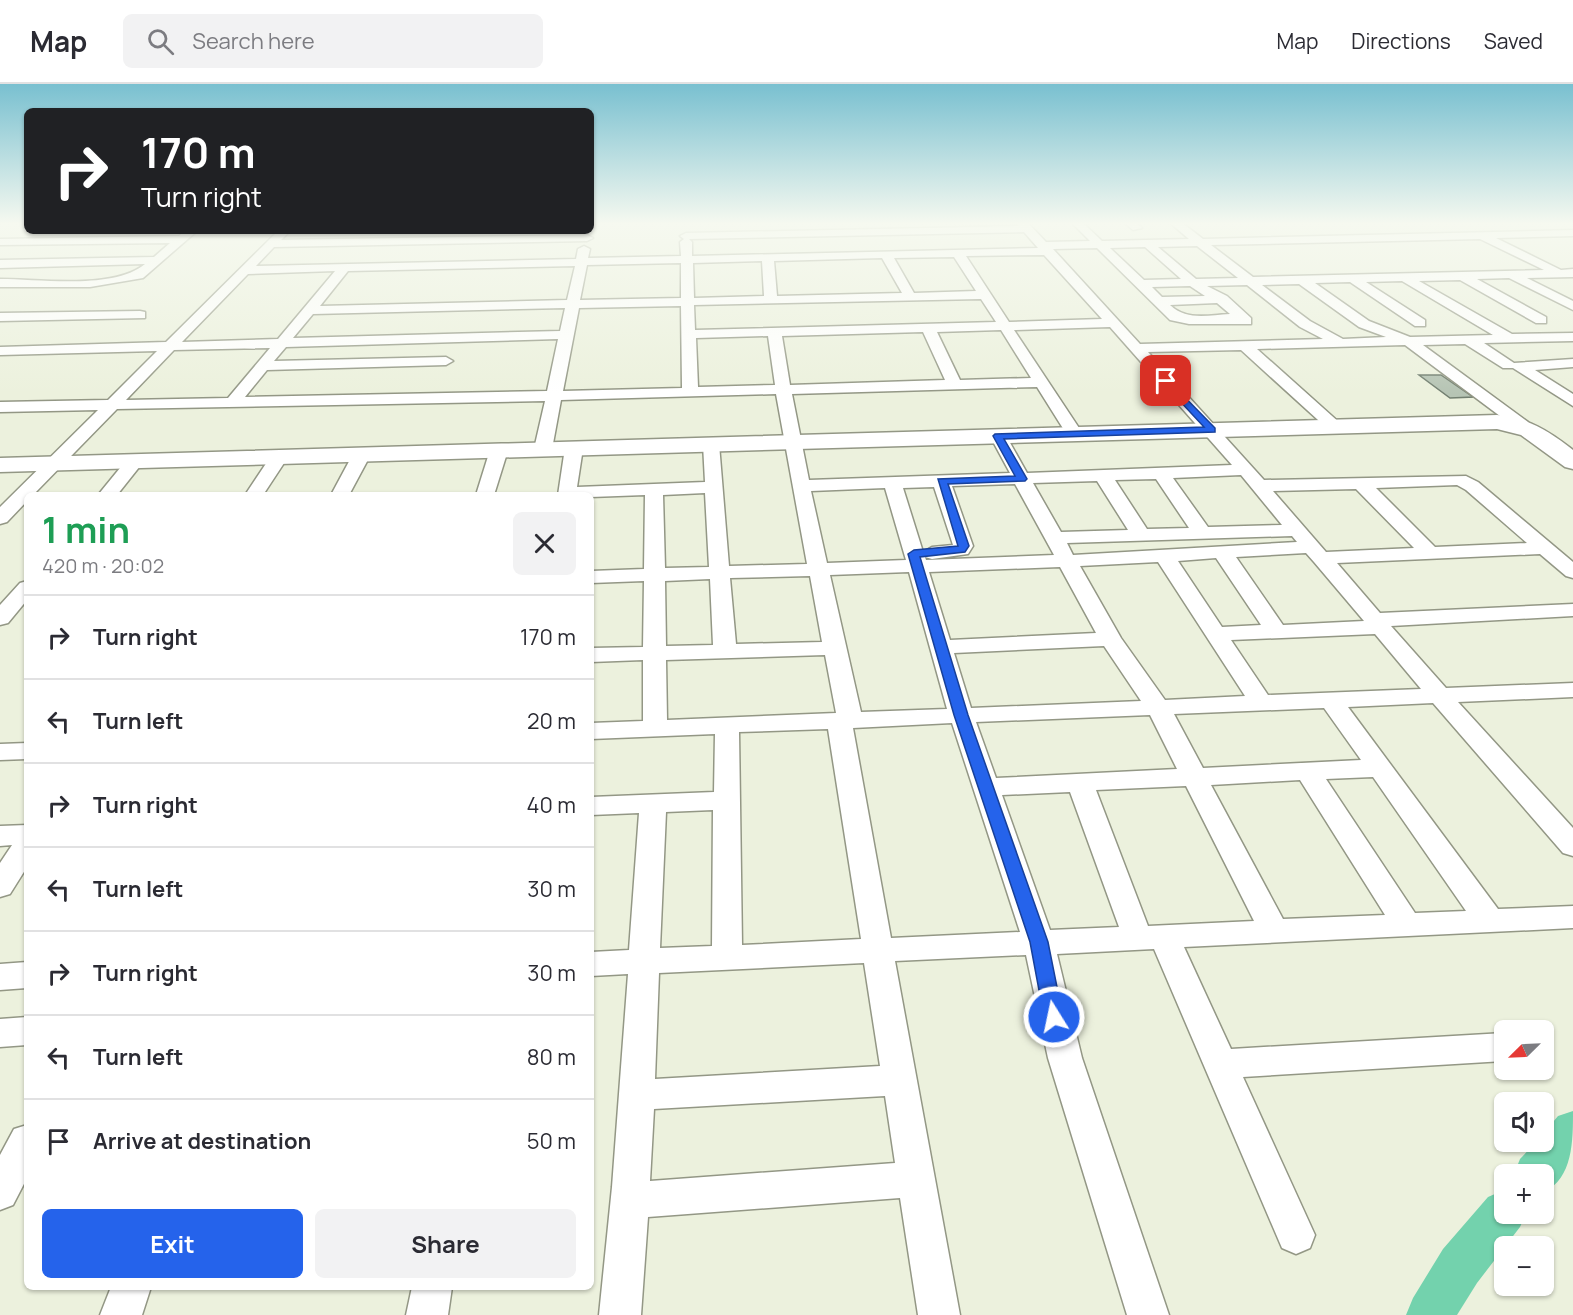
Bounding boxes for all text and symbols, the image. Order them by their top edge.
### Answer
search box [123,14,543,68]
text: Map [30,22,87,60]
icon: search [144,25,177,58]
text: Search here [192,26,315,56]
text: Map [1277,27,1318,55]
text: Directions [1351,27,1451,55]
text: Saved [1484,27,1543,55]
text: 170 m [141,123,256,181]
icon: right [42,132,120,210]
text: Turn right [141,178,262,215]
pin [1140,355,1191,406]
icon: arrive [1149,364,1182,397]
text: 1 min [42,505,130,554]
button: close [513,512,576,575]
text: 420 m · 20:02 [42,552,164,579]
icon: right [42,621,75,654]
text: Turn right [93,622,198,652]
text: 170 m [520,622,576,652]
icon: left [42,705,75,738]
text: Turn left [93,706,183,736]
text: 20 m [527,706,576,736]
icon: right [42,789,75,822]
text: Turn right [93,790,198,820]
text: 40 m [527,790,576,820]
icon: left [42,873,75,906]
text: Turn left [93,874,183,904]
text: 30 m [527,874,576,904]
icon: right [42,957,75,990]
text: Turn right [93,958,198,988]
text: 30 m [527,958,576,988]
position arrow [1022,985,1086,1049]
north arrow [1494,1020,1554,1080]
map controls [1494,1020,1554,1296]
icon: left [42,1041,75,1074]
text: Turn left [93,1042,183,1072]
text: 80 m [527,1042,576,1072]
button: sound [1494,1092,1554,1152]
icon: arrive [42,1125,75,1158]
text: Arrive at destination [93,1126,311,1156]
text: 50 m [527,1126,576,1156]
button: + [1494,1164,1554,1224]
button: Exit [42,1209,303,1278]
button: Share [315,1209,576,1278]
button: − [1494,1236,1554,1296]

